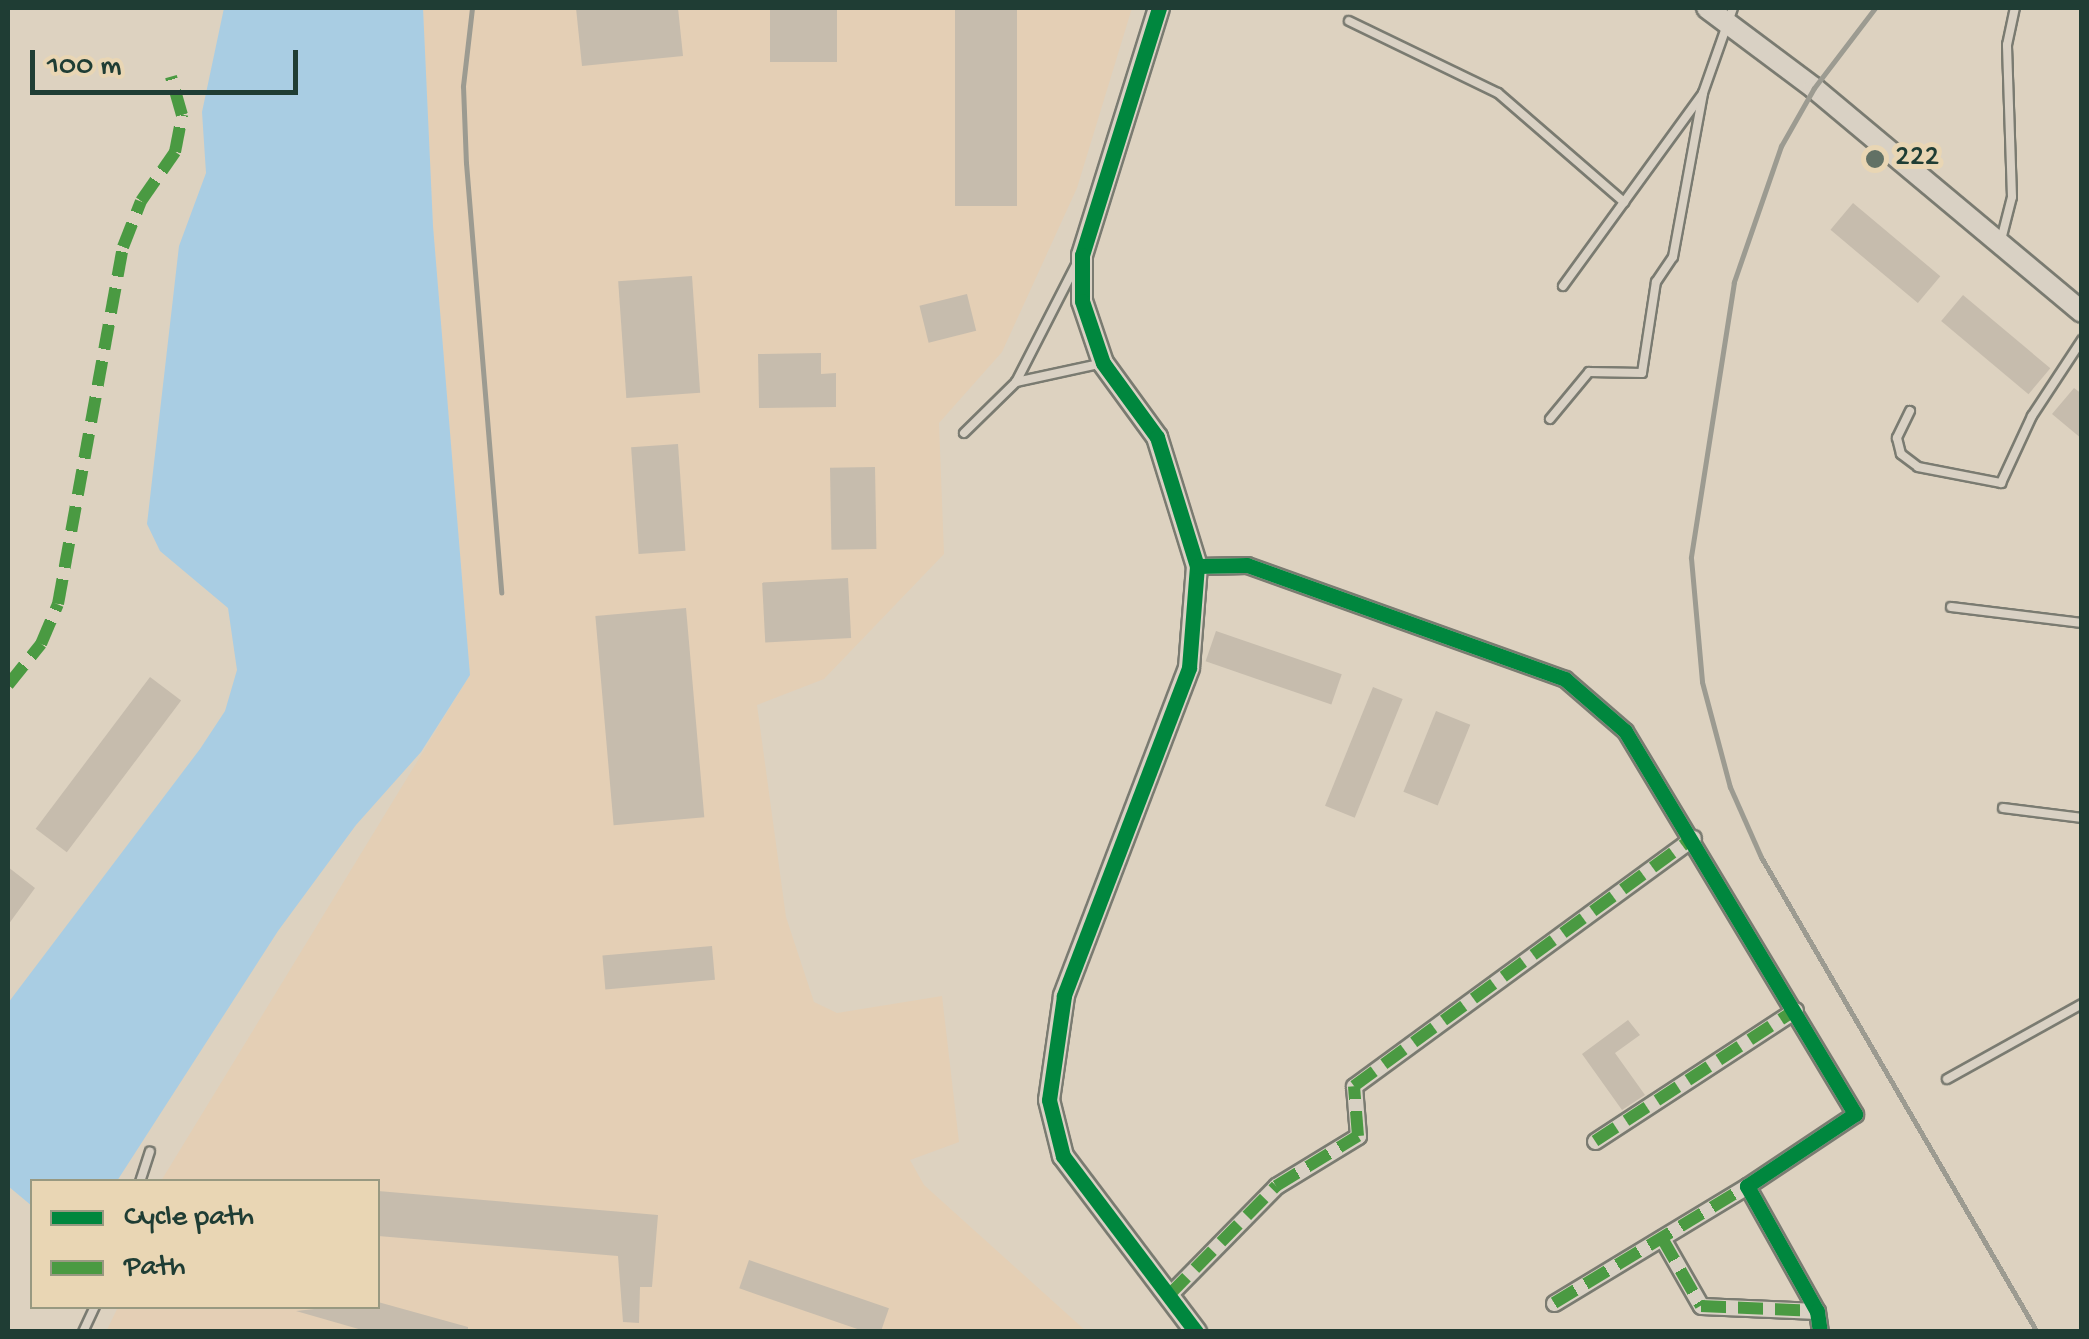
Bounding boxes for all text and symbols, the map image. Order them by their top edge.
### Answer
scale bar [35,30,302,92]
text: 100 m [47,50,122,85]
place label: 222 [1895,141,1939,177]
marker: 222 [1864,148,1886,170]
legend [30,1179,380,1309]
text: Cycle path [124,1201,254,1236]
text: Path [124,1251,186,1286]

